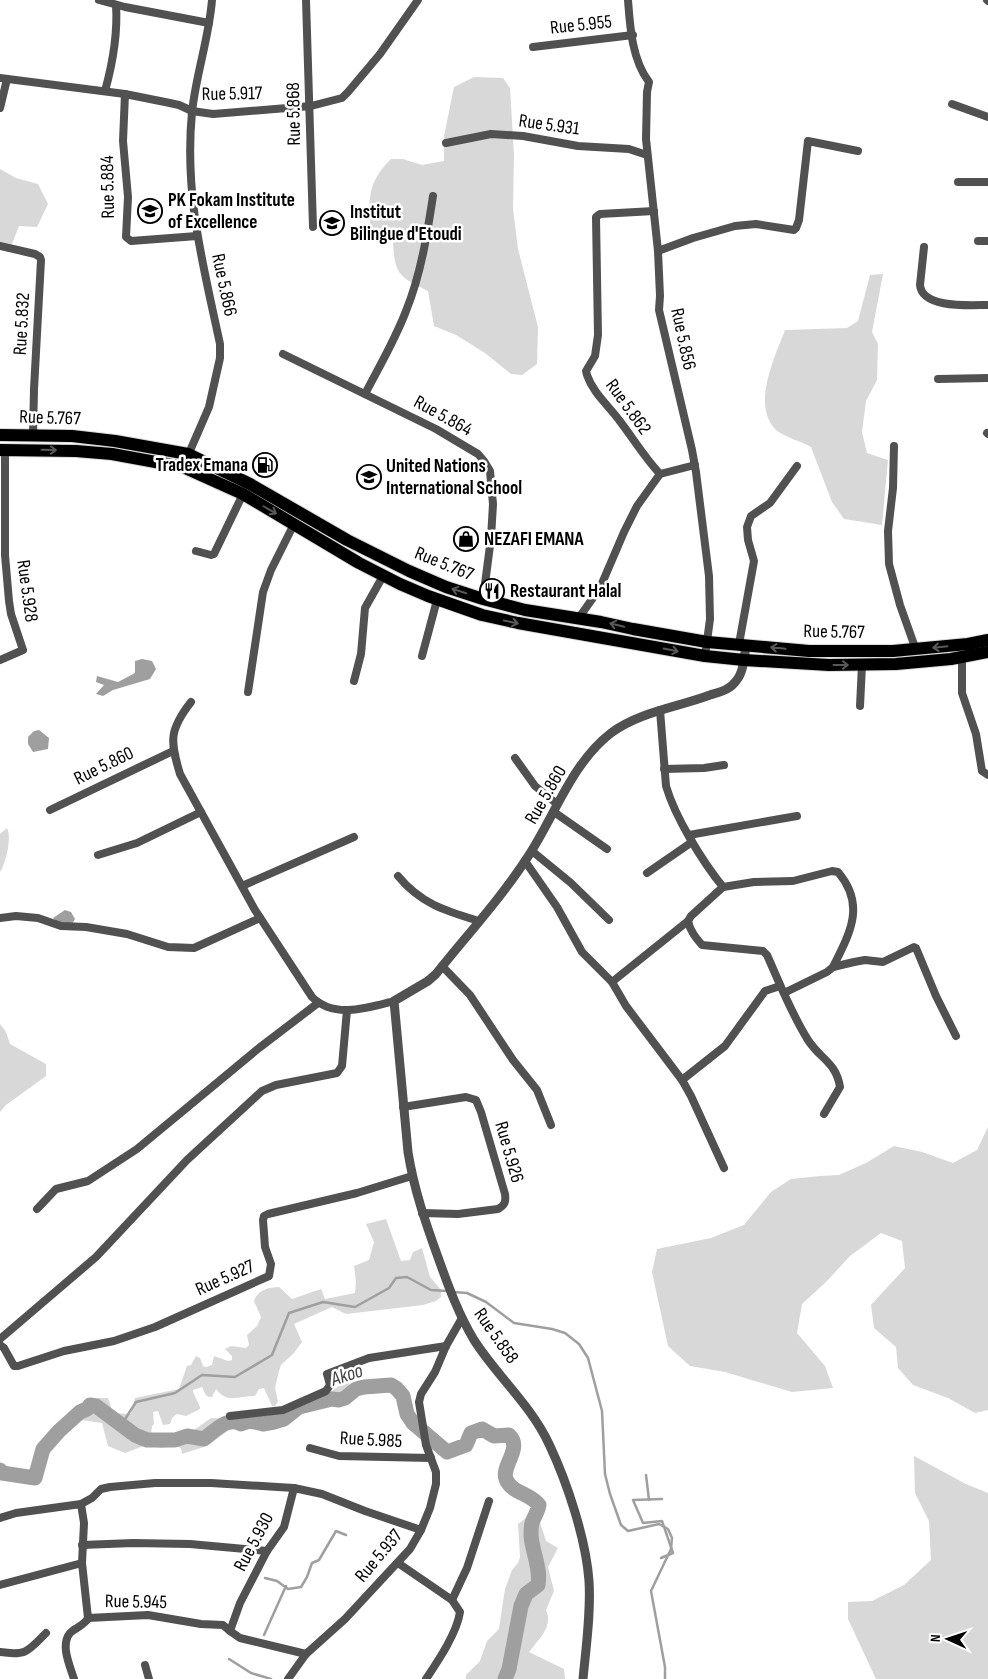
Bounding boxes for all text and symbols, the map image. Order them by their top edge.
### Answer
street label: Rue 5.955 [549,10,613,40]
street label: Rue 5.917 [201,82,263,106]
street label: Rue 5.868 [282,82,306,146]
street label: Rue 5.931 [517,109,581,141]
street label: Rue 5.884 [96,155,120,219]
place label: PK Fokam Institute of Excellence [168,189,295,234]
school or university icon: PK Fokam Institute of Excellence [137,198,163,224]
place label: Institut Bilingue d'Etoudi [350,201,462,246]
school or university icon: Institut Bilingue d'Etoudi [319,210,345,236]
street label: Rue 5.866 [206,252,242,318]
street label: Rue 5.832 [9,292,35,356]
street label: Rue 5.856 [665,306,701,372]
street label: Rue 5.862 [600,375,656,439]
street label: Rue 5.864 [410,391,476,441]
street label: Rue 5.767 [19,405,82,431]
one-way arrow [40,445,56,455]
fuel station icon: Tradex Emana [252,452,278,478]
place label: Tradex Emana [156,454,248,477]
place label: United Nations International School [386,455,522,500]
school or university icon: United Nations International School [356,464,382,490]
one-way arrow [262,506,276,516]
shop icon: NEZAFI EMANA [453,526,479,552]
place label: NEZAFI EMANA [484,528,584,551]
street label: Rue 5.767 [411,542,477,586]
street label: Rue 5.928 [11,558,43,624]
restaurant icon: Restaurant Halal [479,578,505,604]
place label: Restaurant Halal [510,580,621,603]
one-way arrow [451,586,467,595]
one-way arrow [502,618,518,627]
one-way arrow [610,620,626,630]
street label: Rue 5.767 [803,620,865,644]
one-way arrow [932,642,948,652]
one-way arrow [770,643,786,653]
one-way arrow [663,645,679,655]
one-way arrow [832,660,849,670]
street label: Rue 5.860 [70,742,138,790]
street label: Rue 5.860 [520,762,572,828]
street label: Rue 5.926 [489,1119,529,1185]
street label: Rue 5.927 [192,1255,258,1301]
street label: Rue 5.858 [469,1304,523,1368]
water label: Akoo [327,1359,366,1392]
street label: Rue 5.985 [339,1427,403,1453]
street label: Rue 5.930 [229,1509,279,1575]
street label: Rue 5.937 [350,1525,408,1587]
street label: Rue 5.945 [105,1590,167,1614]
north arrow [923,1614,973,1664]
text: N [927,1634,944,1643]

